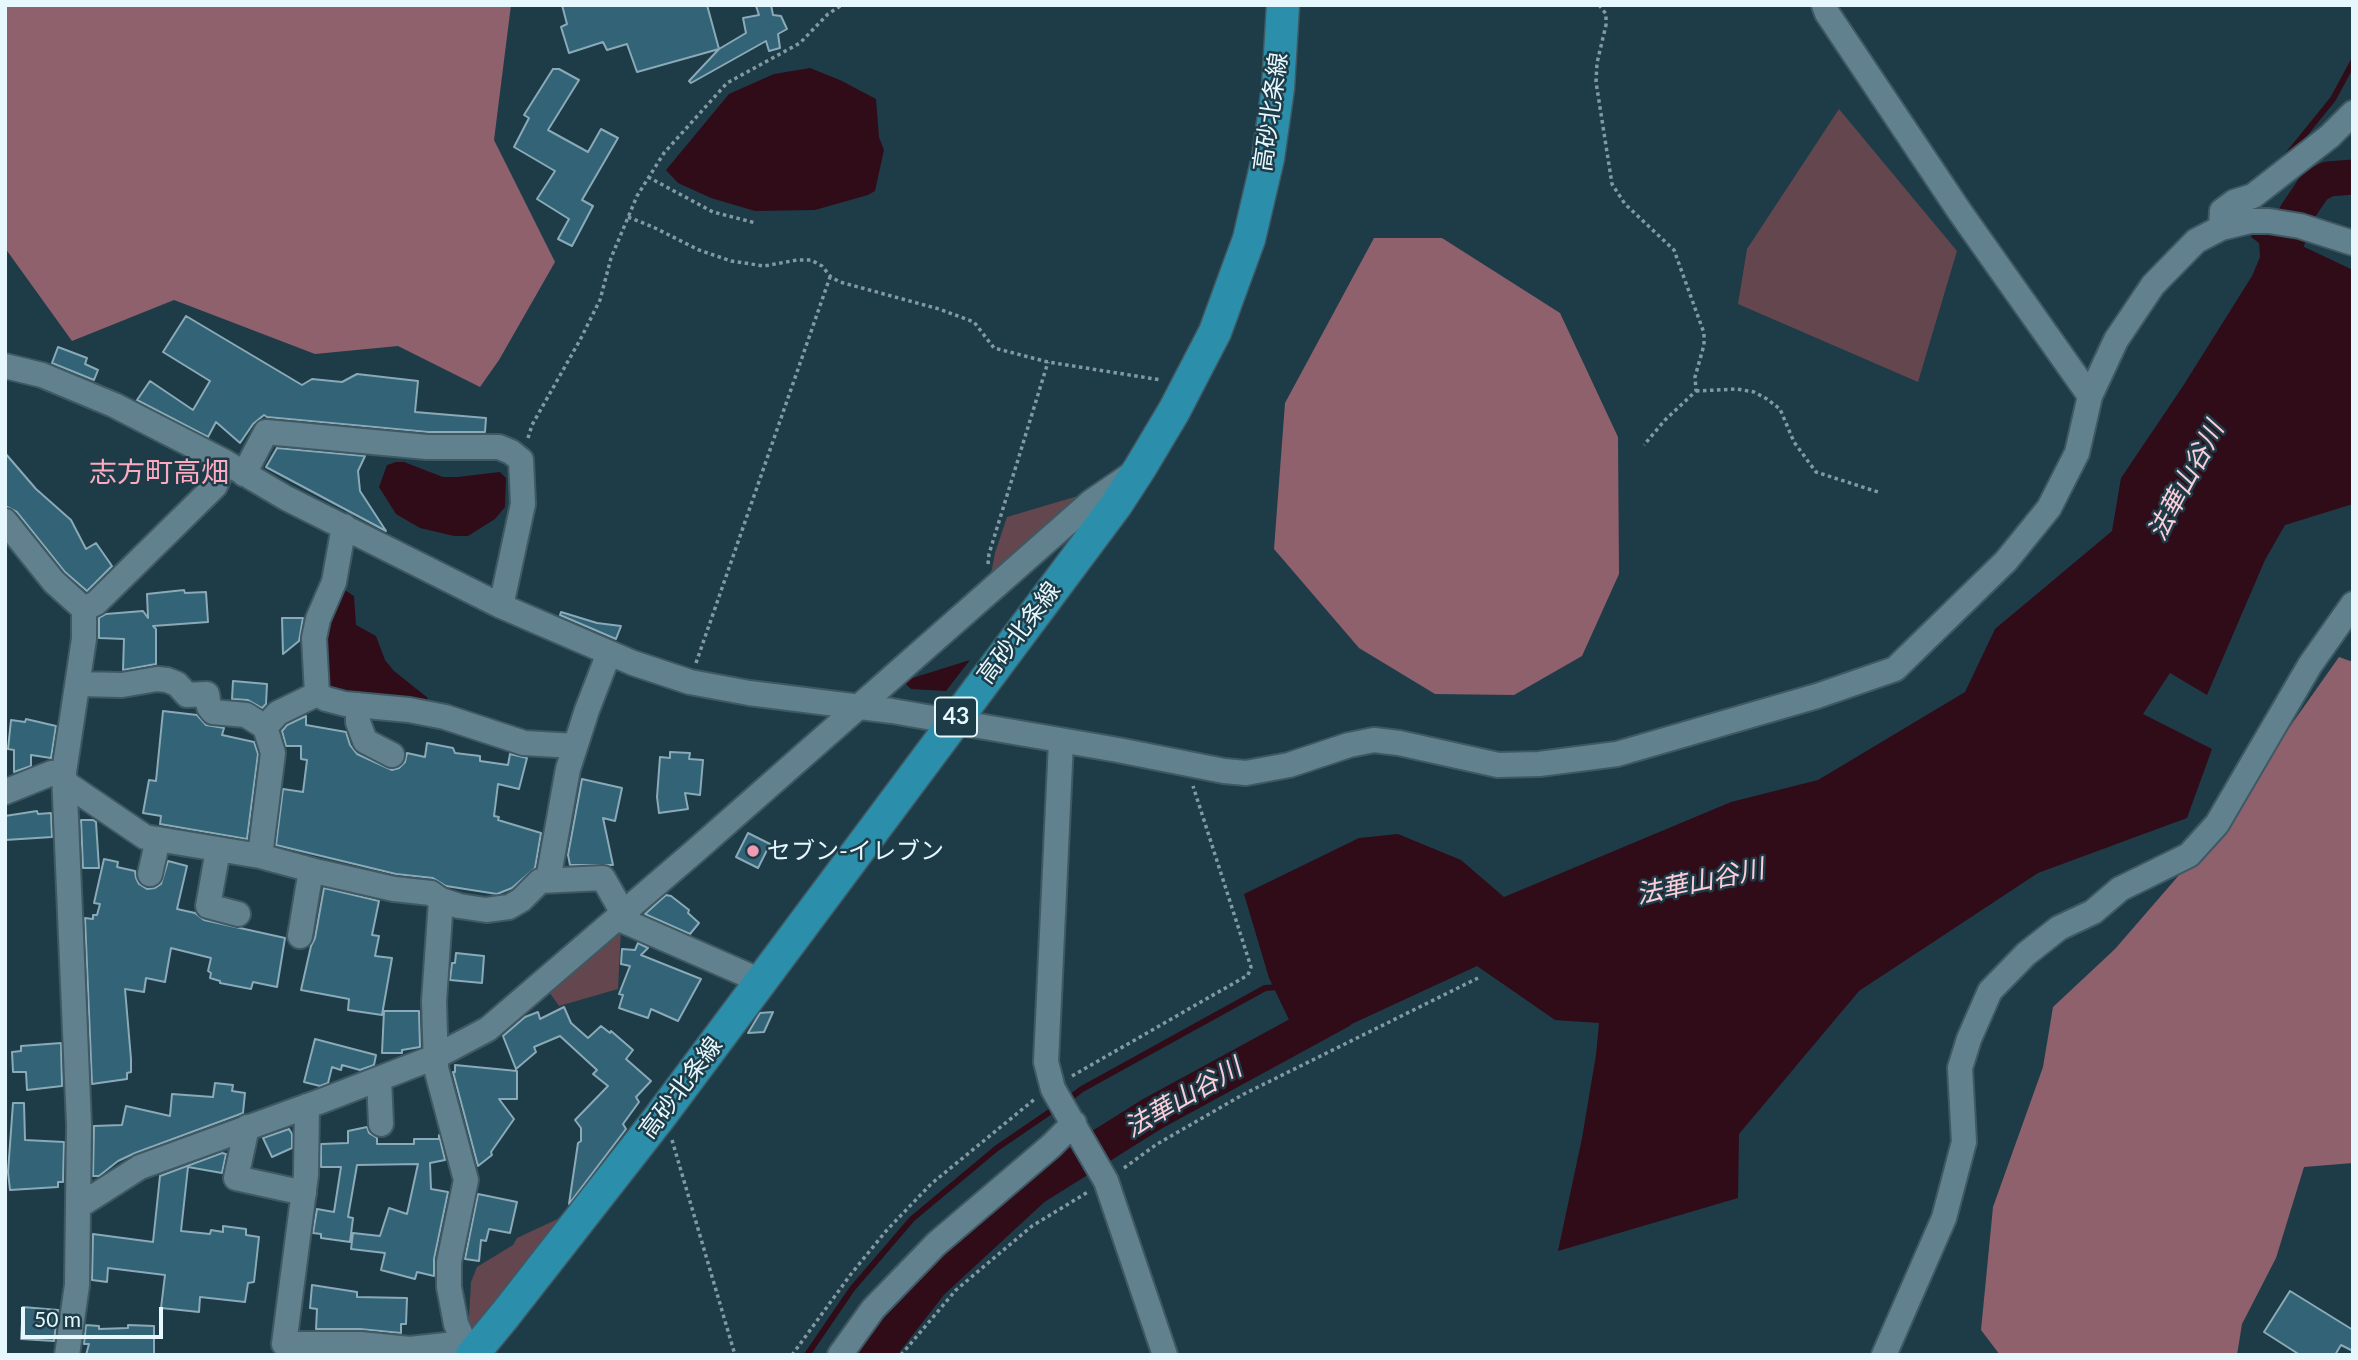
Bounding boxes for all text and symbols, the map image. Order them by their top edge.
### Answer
street label: 高砂北条線 [1248,51,1294,173]
water label: 法華山谷川 [2142,416,2230,546]
district label: 志方町高畑 [89,456,229,490]
street label: 高砂北条線 [971,576,1067,690]
road number: 43 [935,698,977,736]
place label: セブン-イレブン [767,837,944,865]
marker: セブン-イレブン [745,843,761,859]
water label: 法華山谷川 [1633,853,1767,911]
street label: 高砂北条線 [633,1031,729,1145]
water label: 法華山谷川 [1119,1052,1247,1144]
scale bar [24,1294,166,1338]
text: 50 m [34,1306,81,1331]

